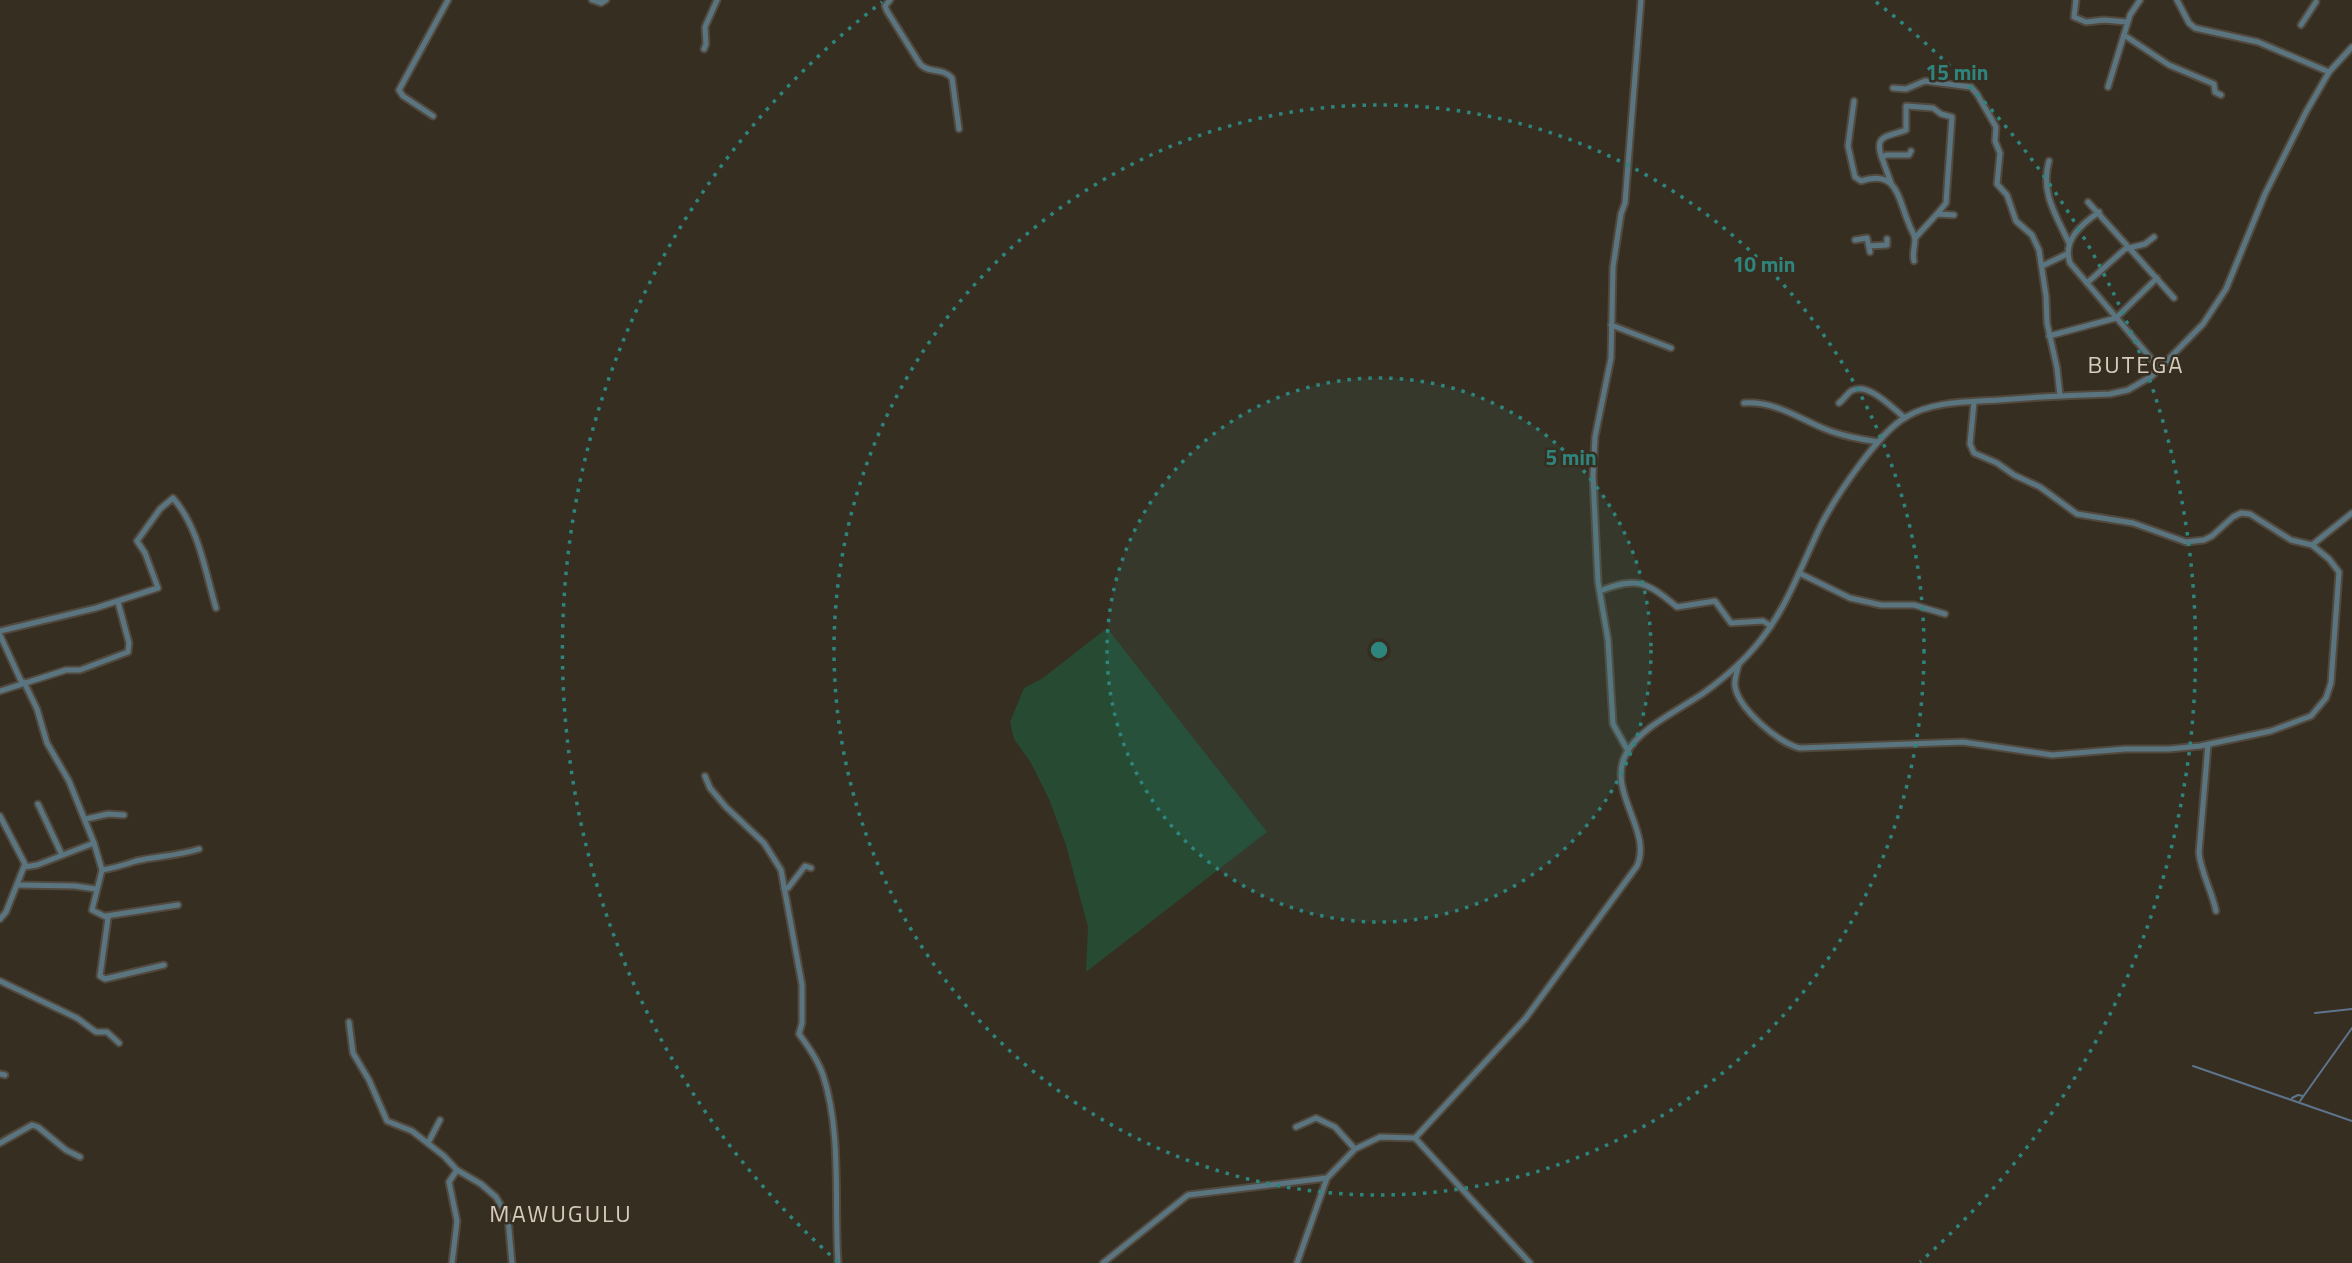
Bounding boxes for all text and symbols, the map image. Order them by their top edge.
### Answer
text: 15 min [1926,56,1988,88]
text: 10 min [1733,248,1795,280]
district label: BUTEGA [2087,346,2185,382]
text: 5 min [1545,441,1597,473]
centre of rings [1367,638,1391,662]
district label: MAWUGULU [489,1195,633,1231]

